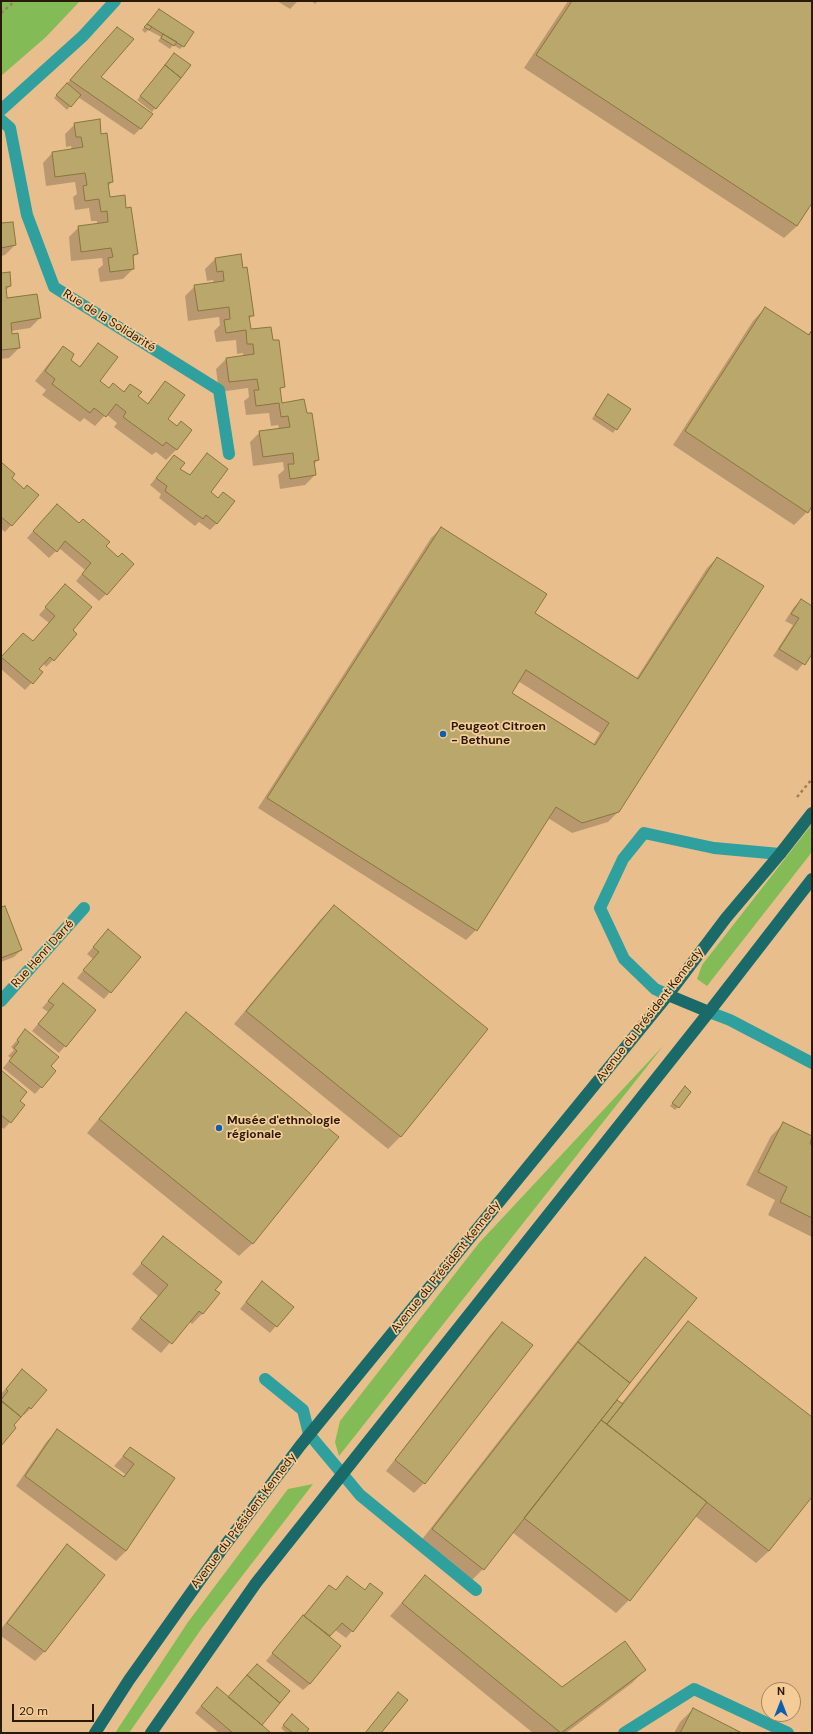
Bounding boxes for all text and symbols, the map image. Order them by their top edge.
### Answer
street label: Rue de la Solidarité [60,287,158,355]
place label: Peugeot Citroen - Bethune [451,720,546,748]
marker: Peugeot Citroen - Bethune [438,729,448,739]
street label: Rue Henri Darré [9,917,77,991]
street label: Avenue du Président Kennedy [593,945,707,1085]
place label: Musée d'ethnologie régionale [227,1114,341,1142]
marker: Musée d'ethnologie régionale [214,1123,224,1133]
street label: Avenue du Président Kennedy [388,1198,504,1336]
street label: Avenue du Président Kennedy [188,1450,300,1592]
north arrow [761,1682,801,1722]
text: N [777,1684,785,1698]
scale bar [14,1696,96,1722]
text: 20 m [19,1703,48,1719]

